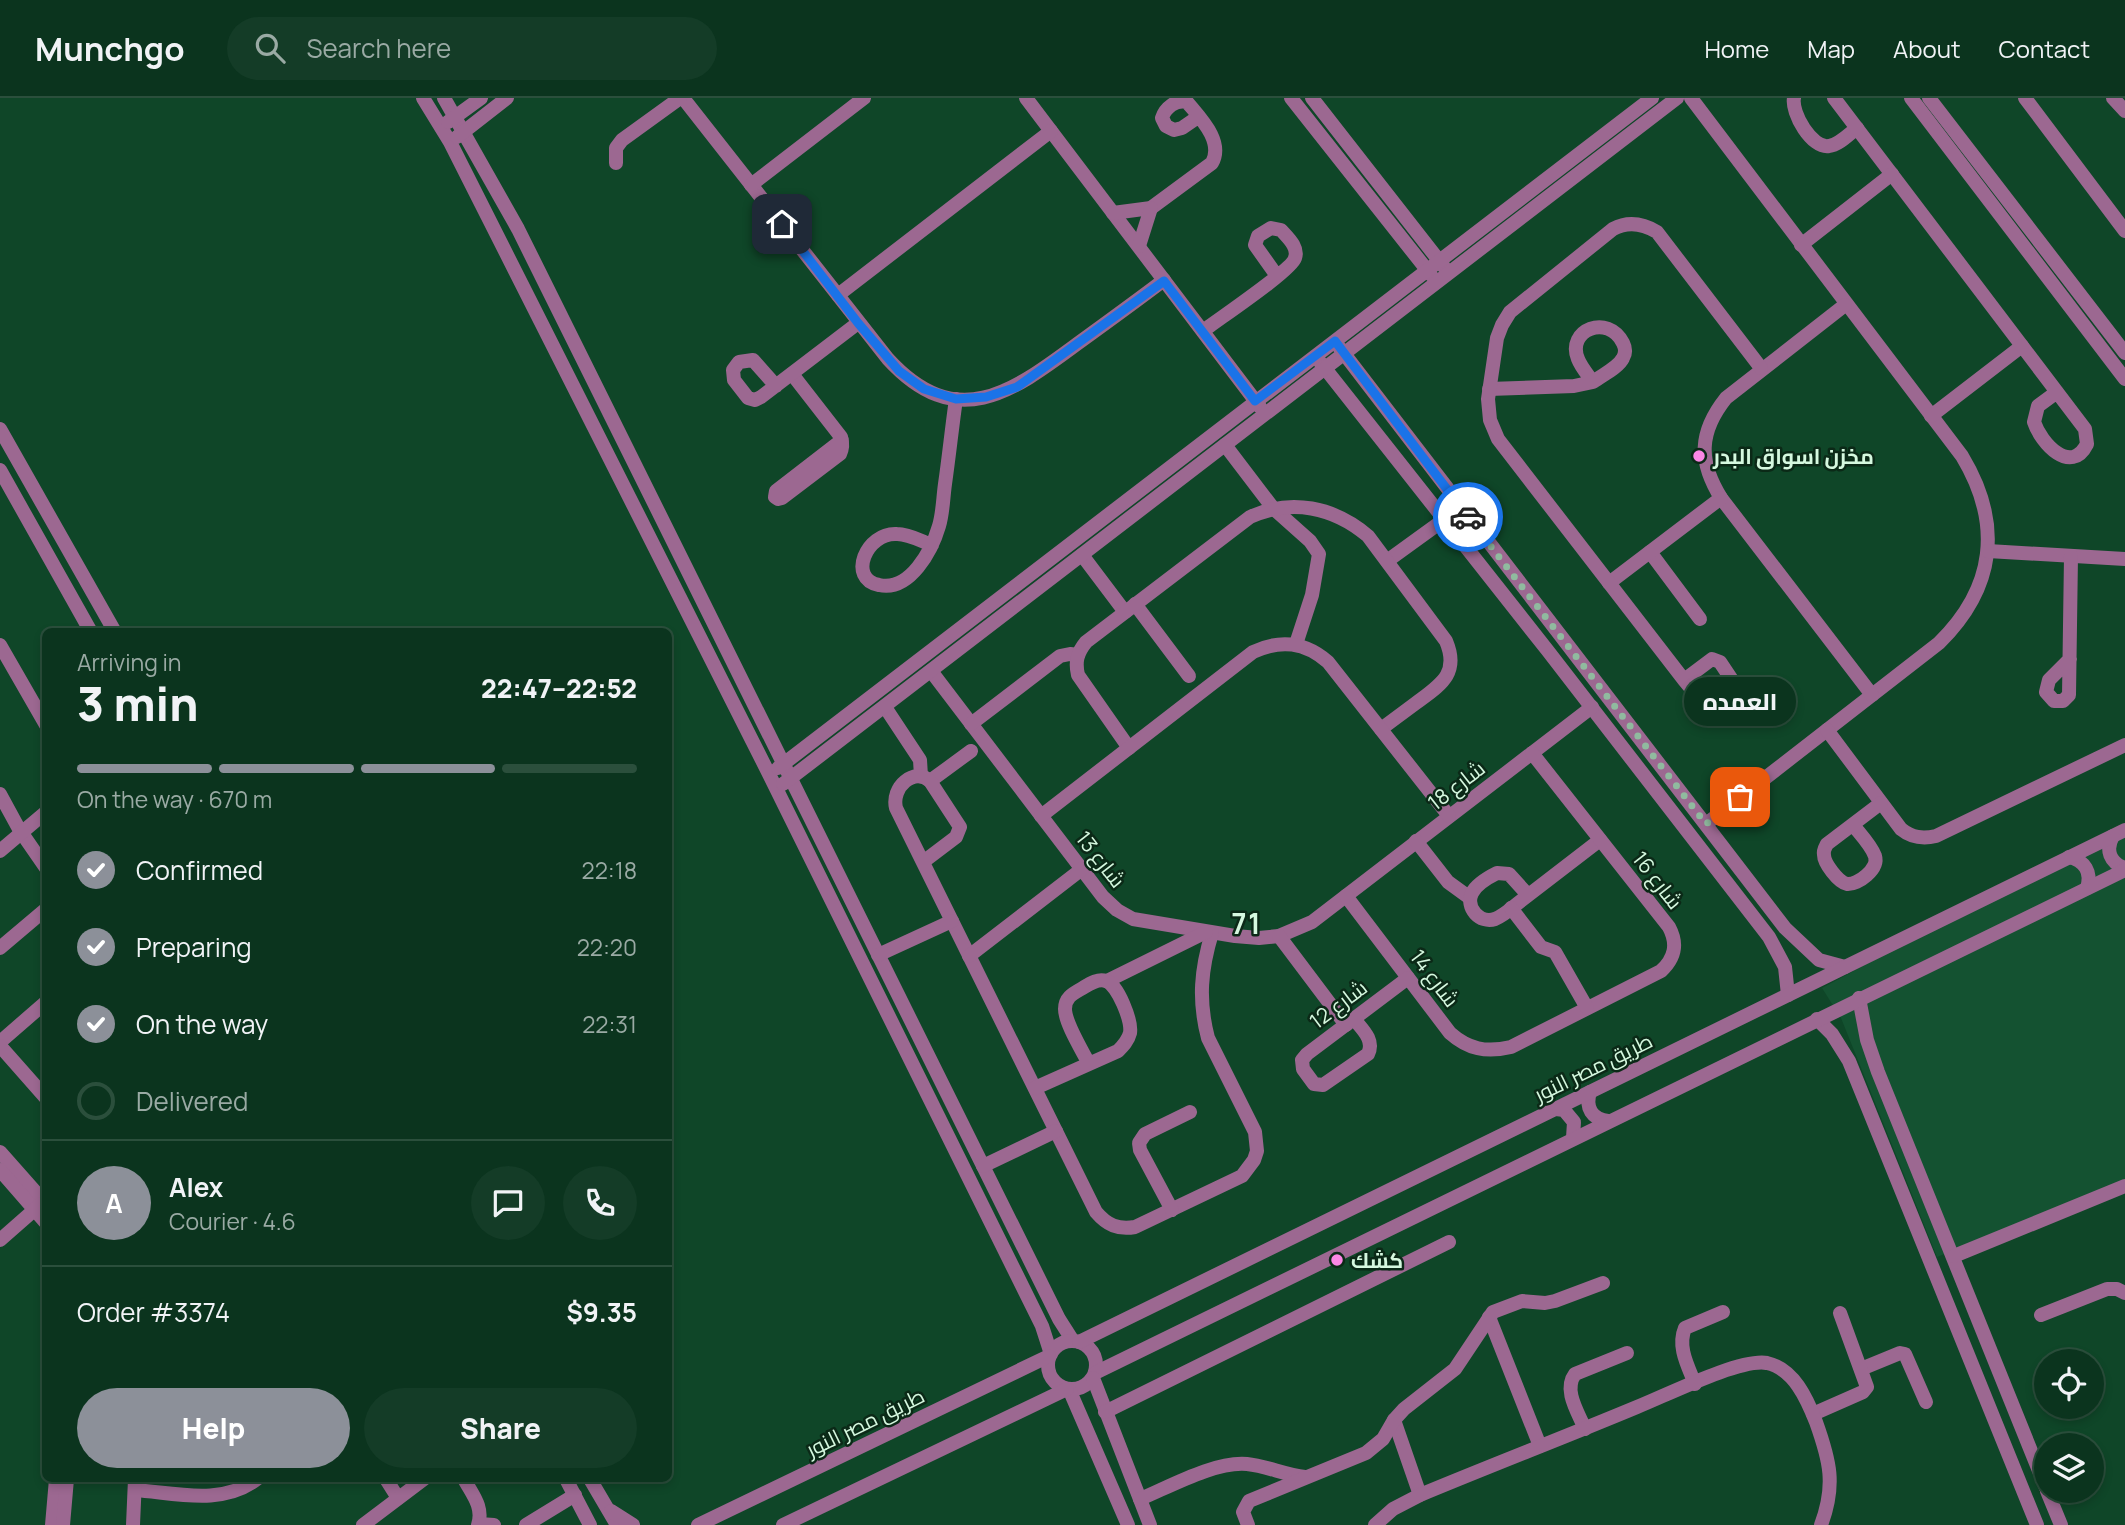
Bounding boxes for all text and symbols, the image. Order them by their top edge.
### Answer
search box [227,17,717,80]
text: Munchgo [35,26,185,71]
icon: search [251,29,289,67]
text: Search here [307,30,451,66]
text: Home [1704,32,1769,65]
text: Map [1807,32,1855,65]
text: About [1893,32,1961,65]
text: Contact [1999,32,2090,65]
pin [752,194,812,254]
icon: home [763,205,801,243]
place label: مخزن اسواق البدر [1712,442,1874,470]
marker: مخزن اسواق البدر [1691,448,1707,464]
courier [1433,482,1503,552]
icon: car [1449,498,1487,536]
text: Arriving in [77,646,182,678]
text: 22:47–22:52 [481,670,637,706]
text: 3 min [77,672,198,735]
callout: العمده [1684,678,1796,727]
text: العمده [1703,685,1777,717]
street label: شارع 18 [1422,754,1491,817]
pin [1710,767,1770,827]
icon: bag [1721,778,1759,816]
text: On the way · 670 m [77,783,272,815]
street label: شارع 13 [1069,825,1132,894]
street label: شارع 16 [1626,845,1689,915]
icon: check [77,851,115,889]
text: Confirmed [136,852,263,888]
text: 22:18 [582,854,637,886]
district label: 71 [1231,904,1263,942]
icon: check [77,928,115,966]
text: Preparing [136,929,252,965]
text: 22:20 [577,931,637,963]
street label: شارع 14 [1403,943,1466,1013]
street label: شارع 12 [1304,973,1373,1036]
icon: check [77,1005,115,1043]
text: On the way [136,1006,268,1042]
text: 22:31 [582,1008,637,1040]
street label: طريق مصر النور [1528,1026,1657,1108]
text: Delivered [136,1083,248,1119]
button: chat [471,1166,545,1240]
button: phone [563,1166,637,1240]
text: Alex [169,1169,223,1205]
text: A [105,1185,123,1221]
text: Courier · 4.6 [169,1205,296,1237]
place label: كشك [1351,1246,1403,1274]
marker: كشك [1329,1252,1345,1268]
text: Order #3374 [77,1294,230,1330]
text: $9.35 [566,1294,637,1330]
map controls [2034,1349,2104,1503]
button: locate [2034,1349,2104,1419]
street label: طريق مصر النور [800,1381,929,1463]
button: Help [77,1388,350,1468]
button: Share [364,1388,637,1468]
button: layers [2034,1433,2104,1503]

